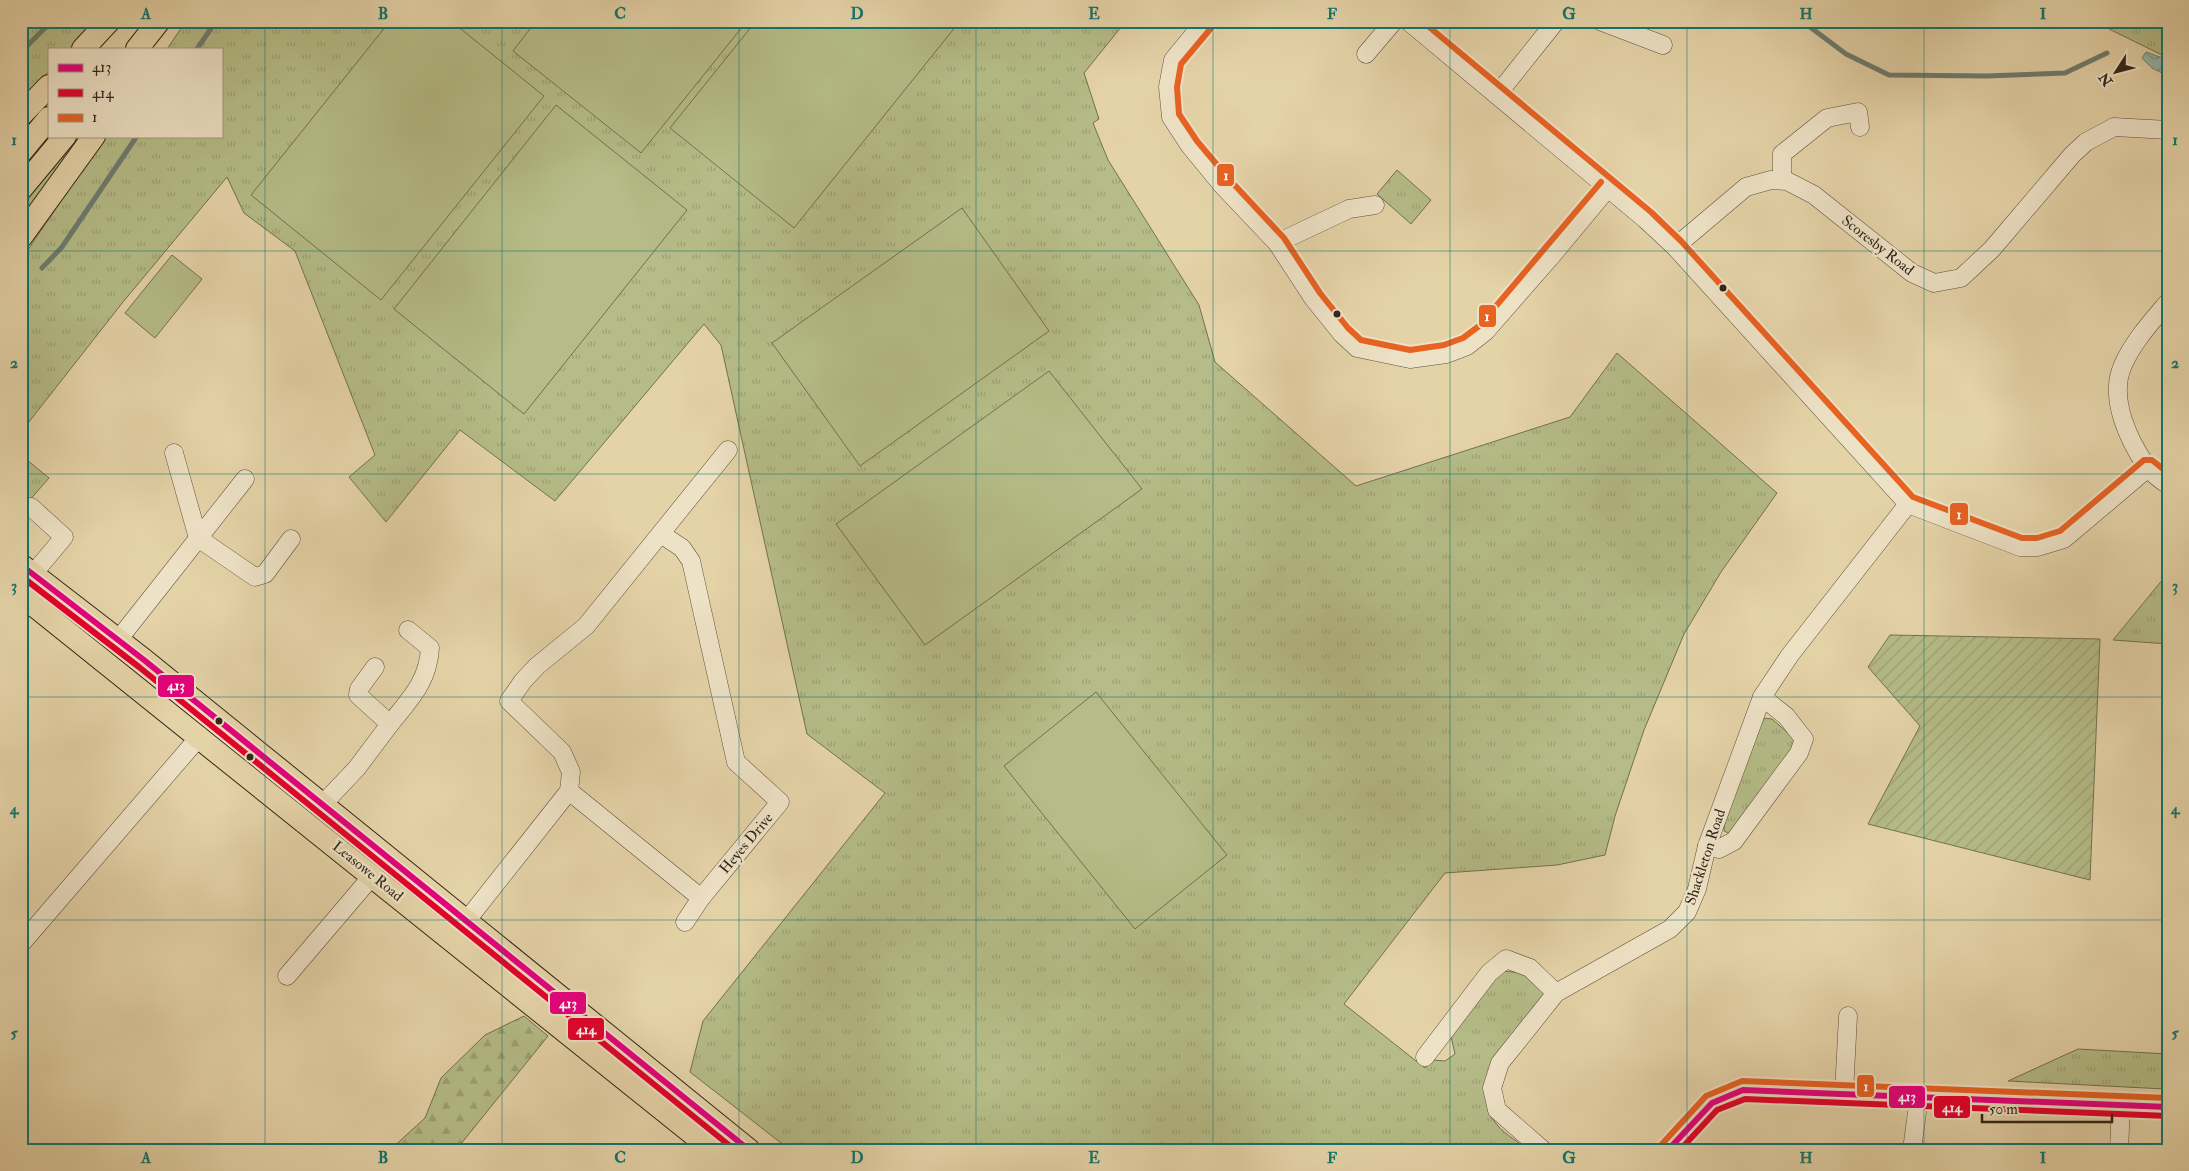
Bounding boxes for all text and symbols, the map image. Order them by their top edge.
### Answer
text: A [140,4,152,24]
text: B [378,4,388,24]
text: C [614,4,626,24]
text: D [850,4,864,24]
text: E [1088,4,1100,24]
text: F [1327,4,1337,24]
text: G [1562,4,1576,24]
text: H [1799,4,1813,24]
text: I [2040,4,2047,24]
legend [48,48,222,138]
north arrow [2092,48,2142,98]
text: 413 [92,58,111,77]
text: N [2095,69,2117,90]
text: 414 [92,84,114,103]
text: 1 [92,108,97,127]
text: 1 [11,130,17,150]
text: 1 [2172,130,2178,150]
line badge: 1 [1216,163,1235,187]
text: 1 [1224,167,1229,184]
street label: Scoresby Road [1838,211,1918,280]
unlabelled marker [1718,283,1728,293]
line badge: 1 [1478,304,1497,328]
text: 1 [1485,308,1490,325]
unlabelled marker [1332,309,1342,319]
text: 2 [10,353,18,373]
text: 2 [2171,353,2179,373]
line badge: 1 [1949,502,1969,526]
text: 1 [1957,506,1962,523]
text: 3 [11,576,17,596]
text: 3 [2172,576,2178,596]
line badge: 413 [157,674,195,698]
text: 413 [166,677,185,694]
unlabelled marker [214,716,224,726]
unlabelled marker [245,752,255,762]
text: 4 [9,799,20,819]
text: 4 [2170,799,2181,819]
street label: Shackleton Road [1681,806,1730,908]
street label: Heyes Drive [715,809,777,878]
street label: Leasowe Road [328,837,407,906]
line badge: 413 [549,991,587,1015]
text: 413 [558,995,577,1012]
line badge: 414 [567,1017,605,1041]
text: 414 [575,1021,597,1038]
text: 5 [10,1023,18,1043]
text: 5 [2171,1023,2179,1043]
line badge: 1 [1856,1074,1875,1098]
text: 1 [1864,1078,1869,1095]
line badge: 413 [1888,1085,1926,1109]
text: 413 [1897,1088,1916,1105]
scale bar [1982,1091,2112,1123]
line badge: 414 [1933,1095,1971,1119]
text: 414 [1941,1099,1963,1116]
text: 50 m [1989,1100,2018,1119]
text: A [140,1148,152,1168]
text: B [378,1148,388,1168]
text: C [614,1148,626,1168]
text: D [850,1148,864,1168]
text: E [1088,1148,1100,1168]
text: F [1327,1148,1337,1168]
text: G [1562,1148,1576,1168]
text: H [1799,1148,1813,1168]
text: I [2040,1148,2047,1168]

